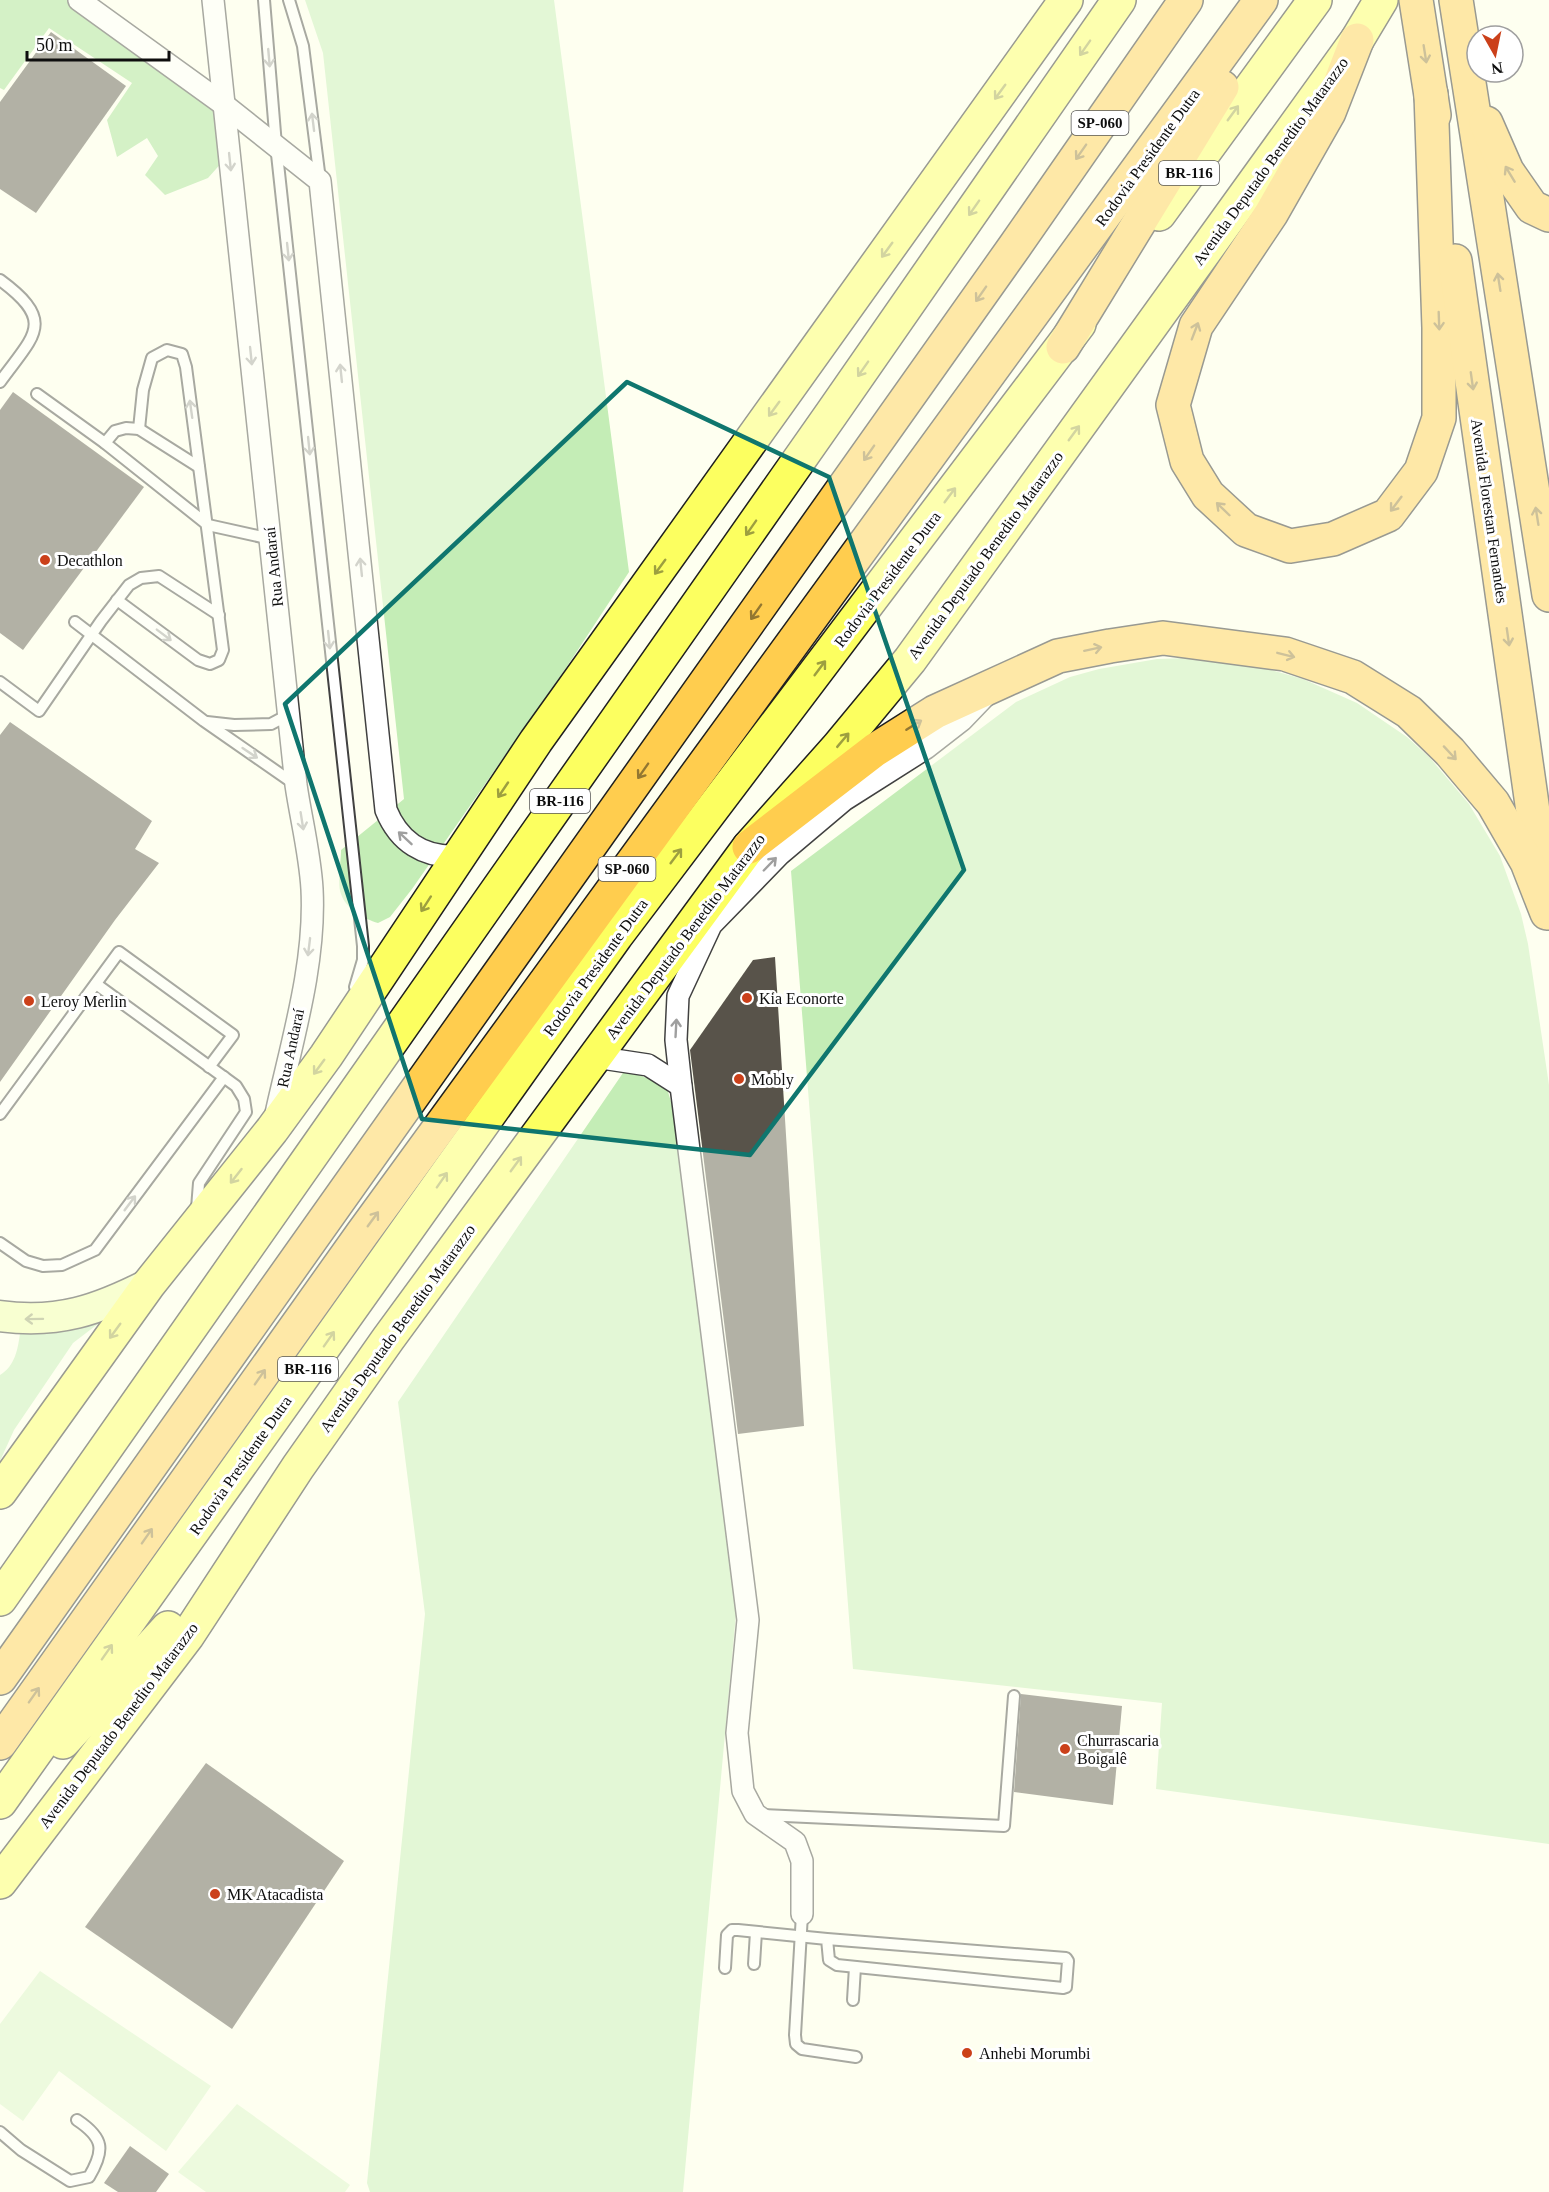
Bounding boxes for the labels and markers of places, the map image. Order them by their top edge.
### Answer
place label: Decathlon [57,552,123,569]
marker: Decathlon [38,553,52,567]
place label: Kia Econorte [759,990,844,1007]
marker: Kia Econorte [740,991,754,1005]
place label: Leroy Merlin [41,993,127,1011]
marker: Leroy Merlin [22,994,36,1008]
place label: Mobly [751,1071,794,1089]
marker: Mobly [732,1072,746,1086]
place label: Churrascaria Boigalê [1077,1732,1159,1768]
marker: Churrascaria Boigalê [1058,1742,1072,1756]
place label: MK Atacadista [227,1886,323,1903]
marker: MK Atacadista [208,1887,222,1901]
place label: Anhebi Morumbi [979,2045,1091,2062]
marker: Anhebi Morumbi [960,2046,974,2060]

